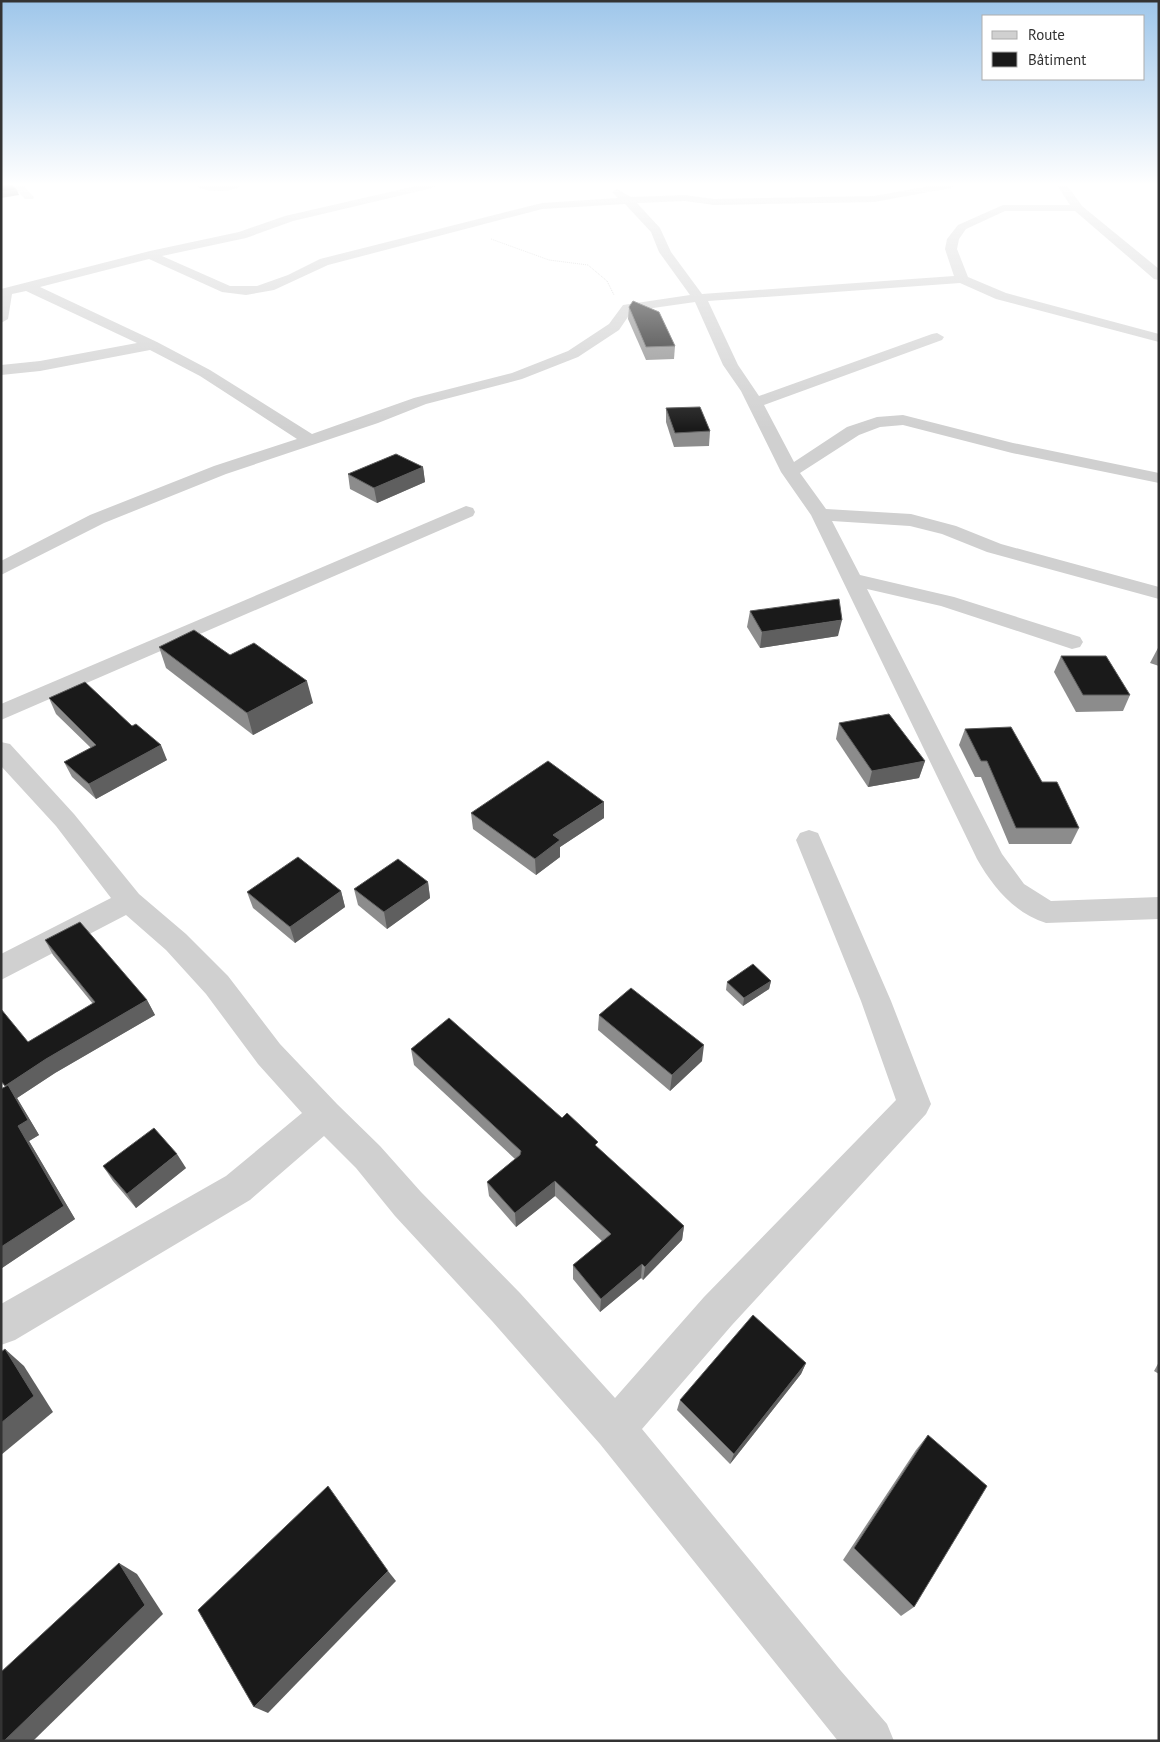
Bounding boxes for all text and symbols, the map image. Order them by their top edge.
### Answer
legend [982,15,1145,80]
text: Route [1028,25,1065,44]
text: Bâtiment [1028,50,1086,69]

